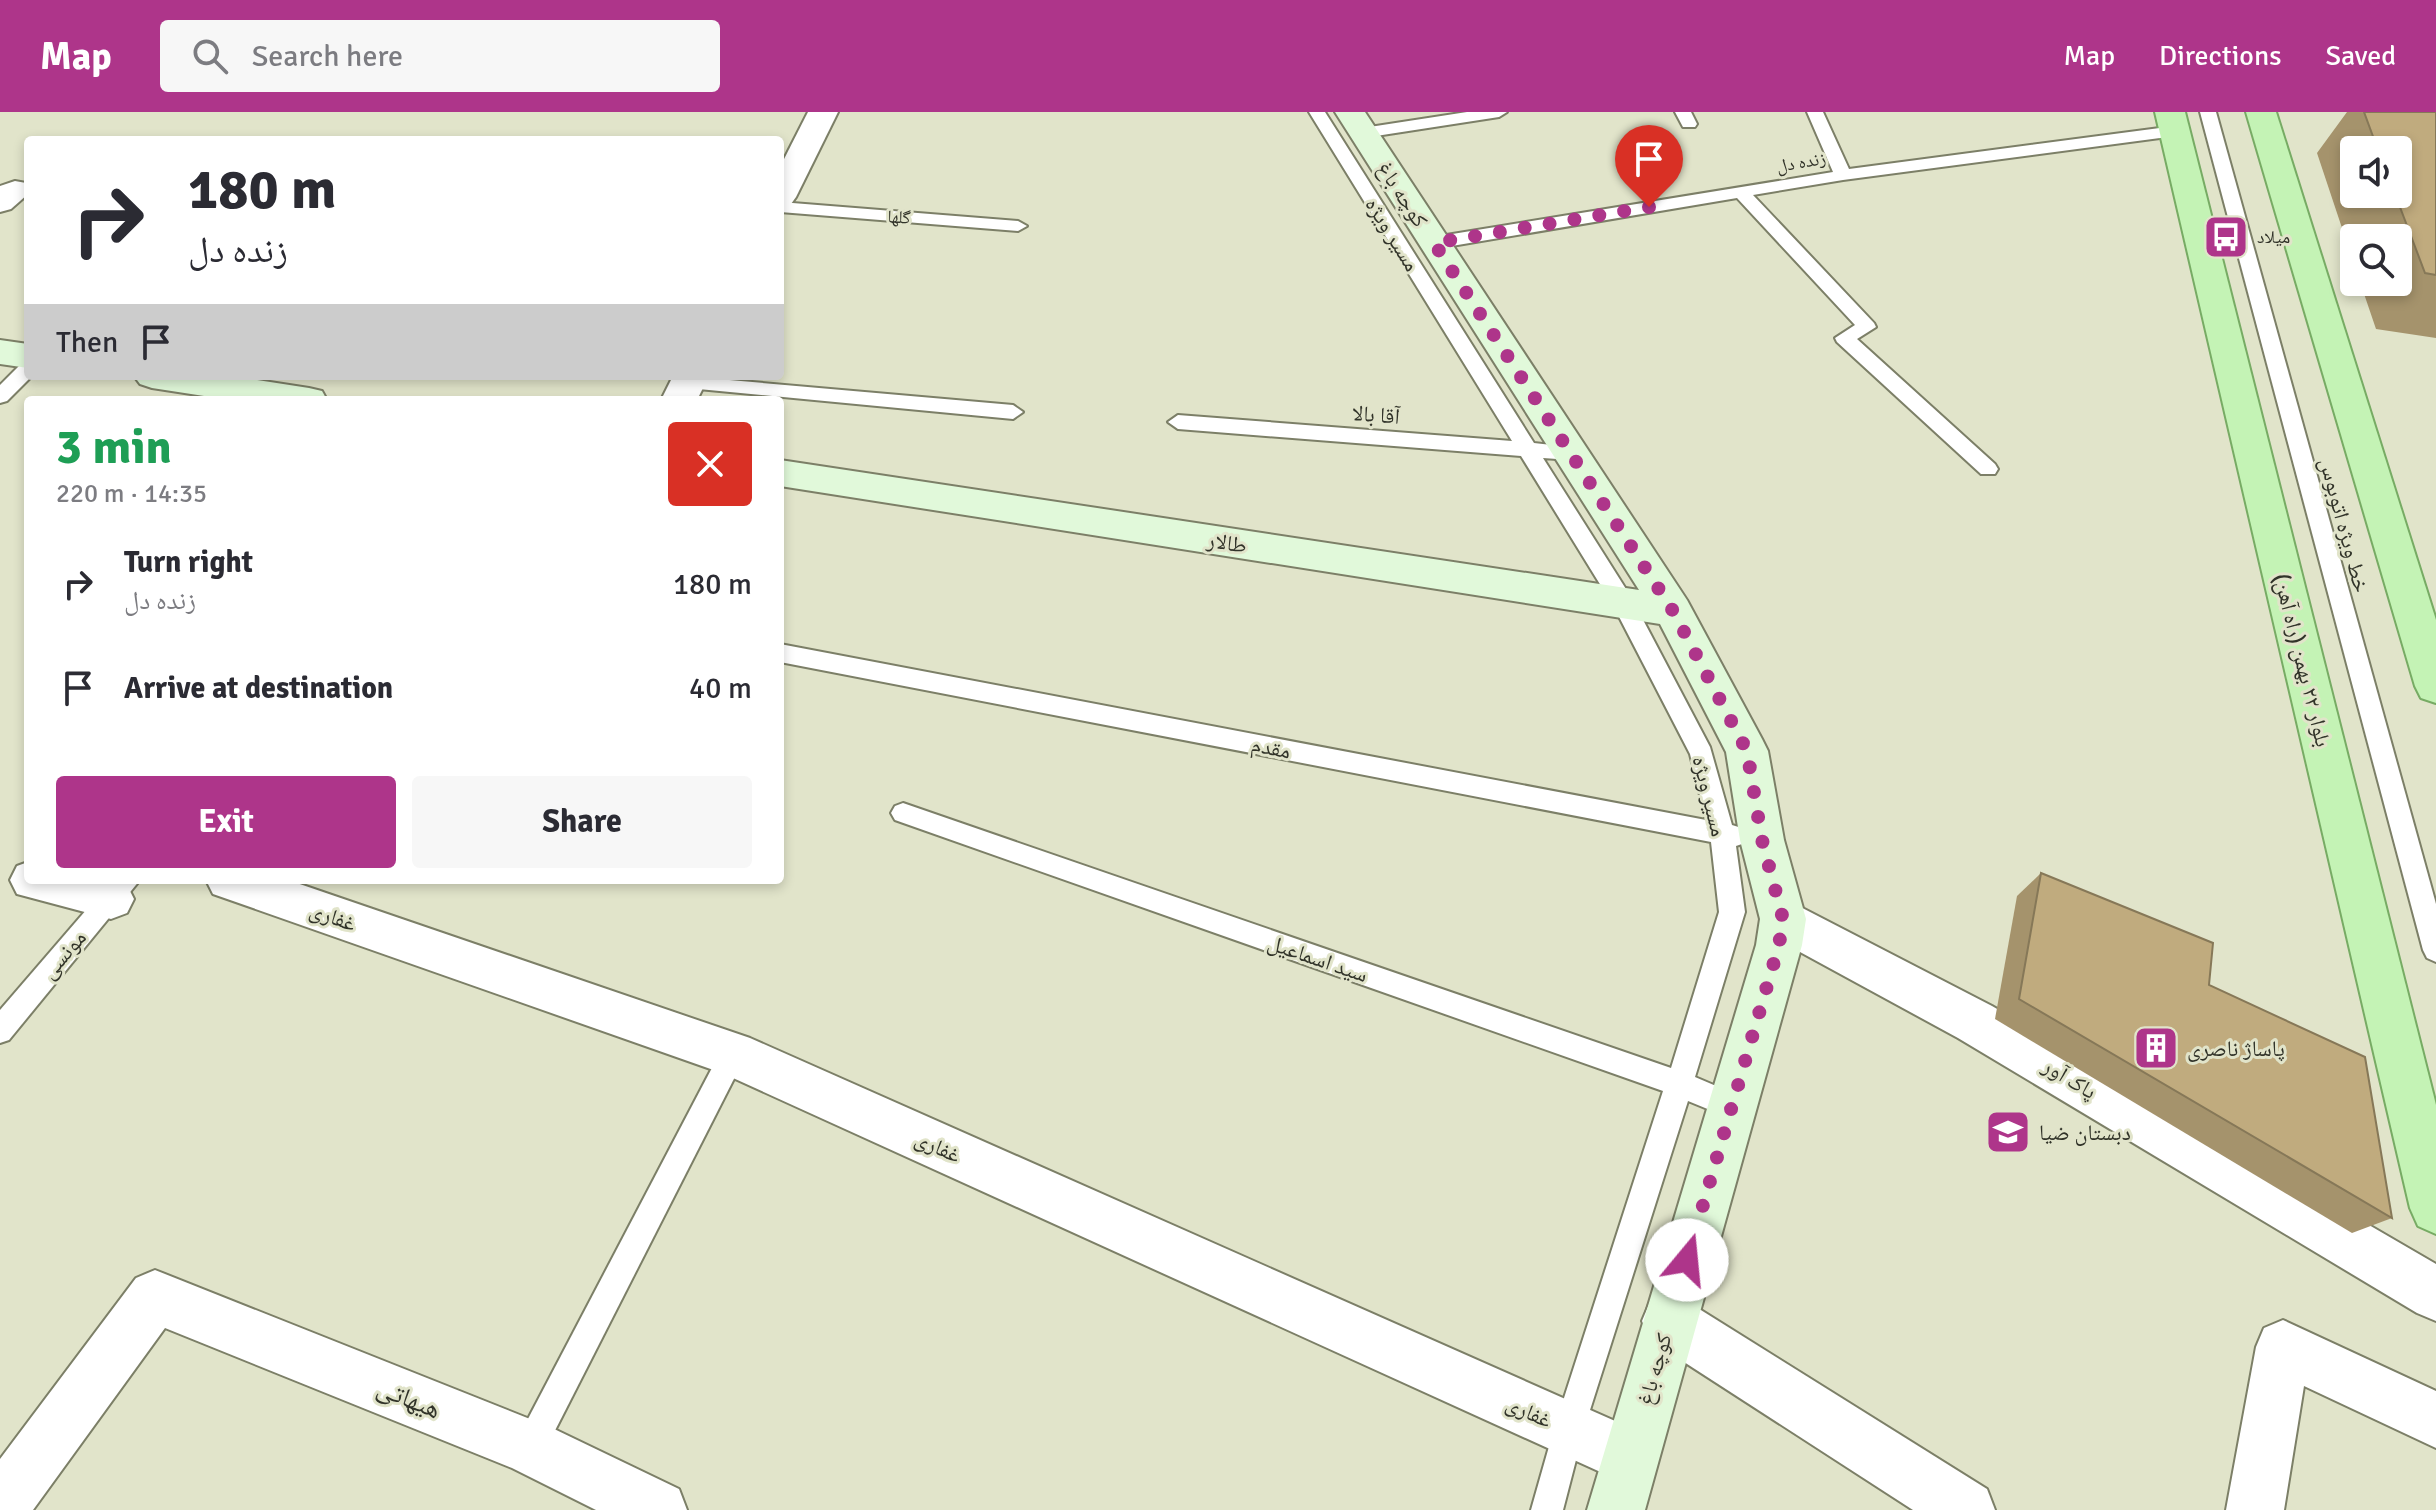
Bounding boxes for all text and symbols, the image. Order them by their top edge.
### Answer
search box [160,20,720,92]
text: Map [40,33,112,80]
icon: search [188,34,232,78]
text: Search here [252,38,403,75]
text: Map [2063,39,2115,73]
text: Directions [2159,39,2281,73]
text: Saved [2325,39,2396,73]
pin [1615,125,1683,207]
map controls [2340,136,2412,296]
button: sound [2340,136,2412,208]
icon: arrive [1627,137,1671,181]
street label: زنده دل [1775,147,1828,177]
text: 180 m [188,155,336,224]
street label: کوچه باغ [1371,156,1434,232]
icon: right [56,168,160,272]
street label: مسیر ویژه [1359,192,1426,276]
street label: گلها [887,205,912,229]
bus stop icon: میلاد [2202,213,2250,261]
button: search [2340,224,2412,296]
place label: میلاد [2257,226,2290,248]
text: زنده دل [188,228,288,273]
icon: arrive [134,320,178,364]
text: Then [56,324,118,361]
street label: آقا بالا [1351,399,1401,430]
text: 3 min [56,418,172,477]
button: close [668,422,752,506]
street label: خط ویژه اتوبوس [2314,455,2375,595]
text: 220 m · 14:35 [56,478,207,510]
street label: طالار [1204,526,1249,559]
text: Turn right [124,544,253,581]
icon: right [56,562,100,606]
text: 180 m [673,566,752,603]
street label: بلوار ۲۲ بهمن (راه آهن) [2268,571,2337,750]
text: زنده دل [124,585,196,617]
icon: arrive [56,666,100,710]
text: Arrive at destination [124,670,393,707]
text: 40 m [689,670,752,707]
street label: مقدم [1249,730,1293,766]
street label: مسیر ویژه [1686,753,1733,839]
button: Exit [56,776,396,868]
button: Share [412,776,752,868]
street label: غفاری [306,896,360,937]
street label: مونسی [35,924,92,984]
street label: سید اسماعیل [1264,929,1371,988]
building icon: پاساژ ناصری [2132,1024,2180,1072]
place label: پاساژ ناصری [2187,1035,2285,1062]
street label: پاک آور [2037,1051,2101,1105]
school or university icon: دبستان ضیا [1984,1108,2032,1156]
place label: دبستان ضیا [2039,1119,2131,1146]
street label: غفاری [911,1125,965,1168]
position arrow [1645,1218,1729,1302]
street label: کوچه باغ [1631,1330,1678,1408]
street label: هیهاتی [372,1372,445,1426]
street label: غفاری [1502,1390,1556,1433]

